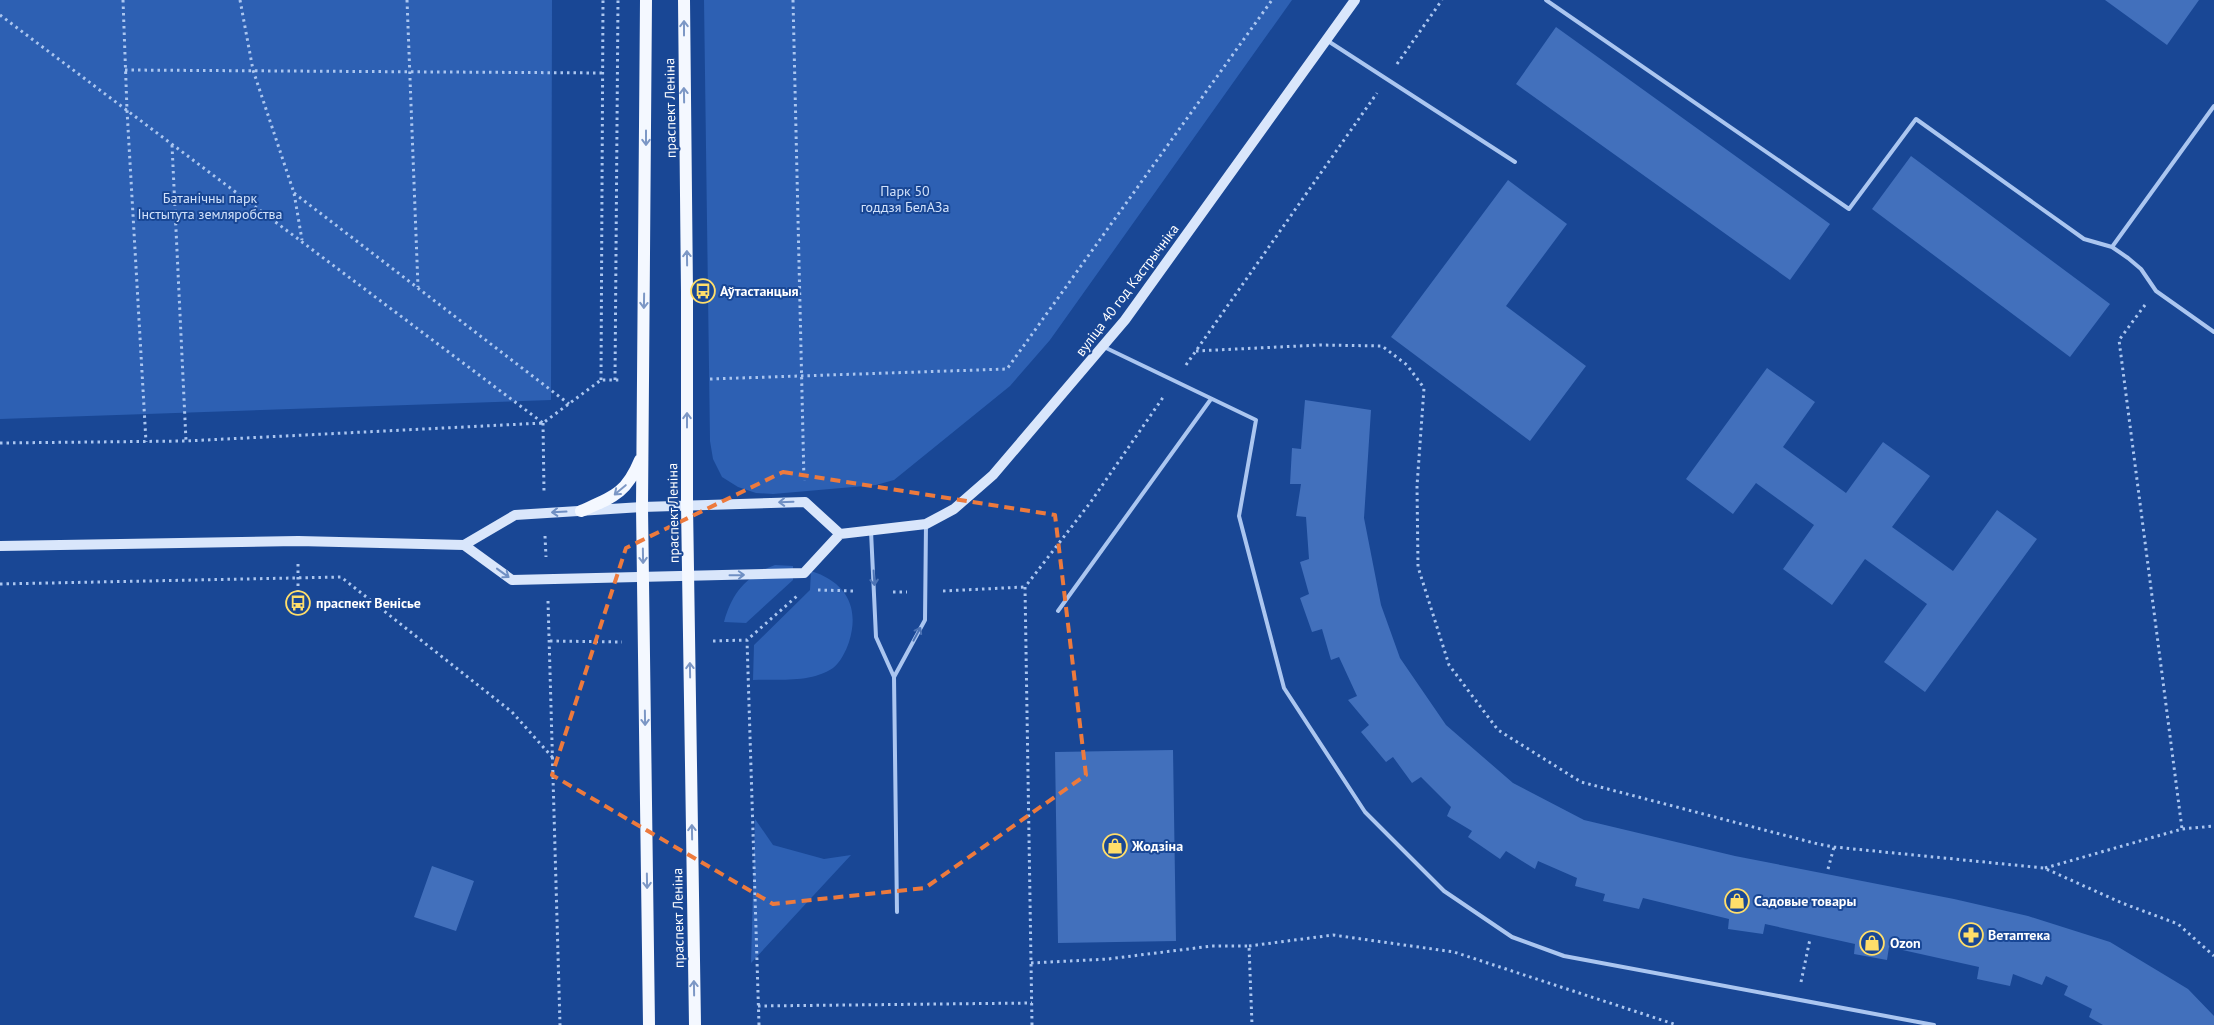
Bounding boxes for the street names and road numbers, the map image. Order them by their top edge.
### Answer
street label: праспект Леніна [660,58,680,158]
street label: вуліца 40 год Кастрычніка [1071,220,1183,360]
street label: праспект Леніна [663,463,683,563]
street label: праспект Леніна [668,868,688,968]

